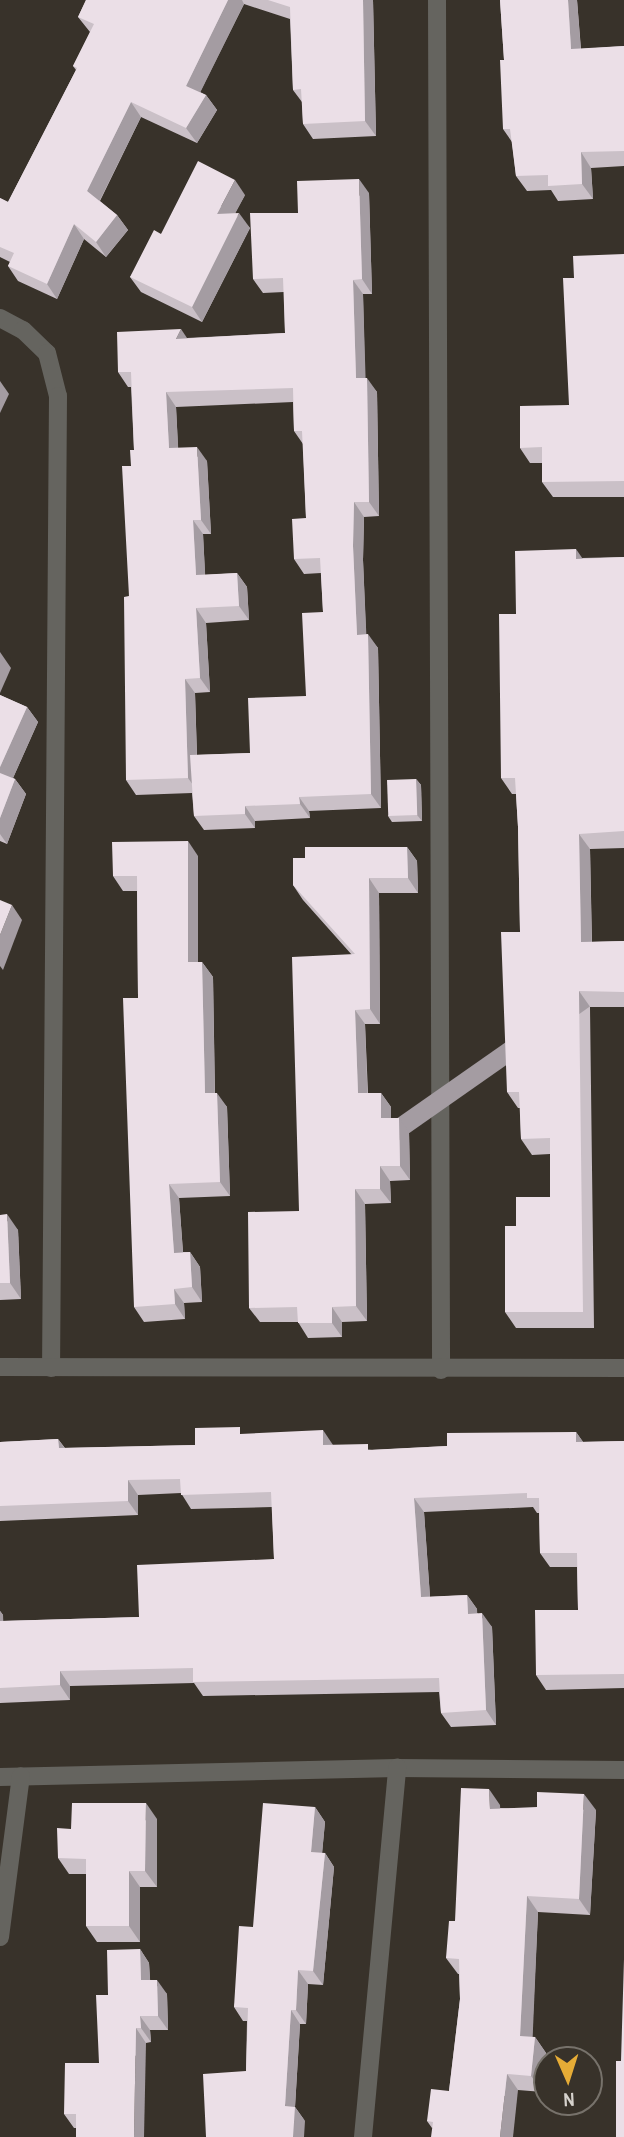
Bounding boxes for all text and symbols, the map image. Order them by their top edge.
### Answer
north arrow [533,2046,603,2116]
text: N [563,2087,575,2113]

